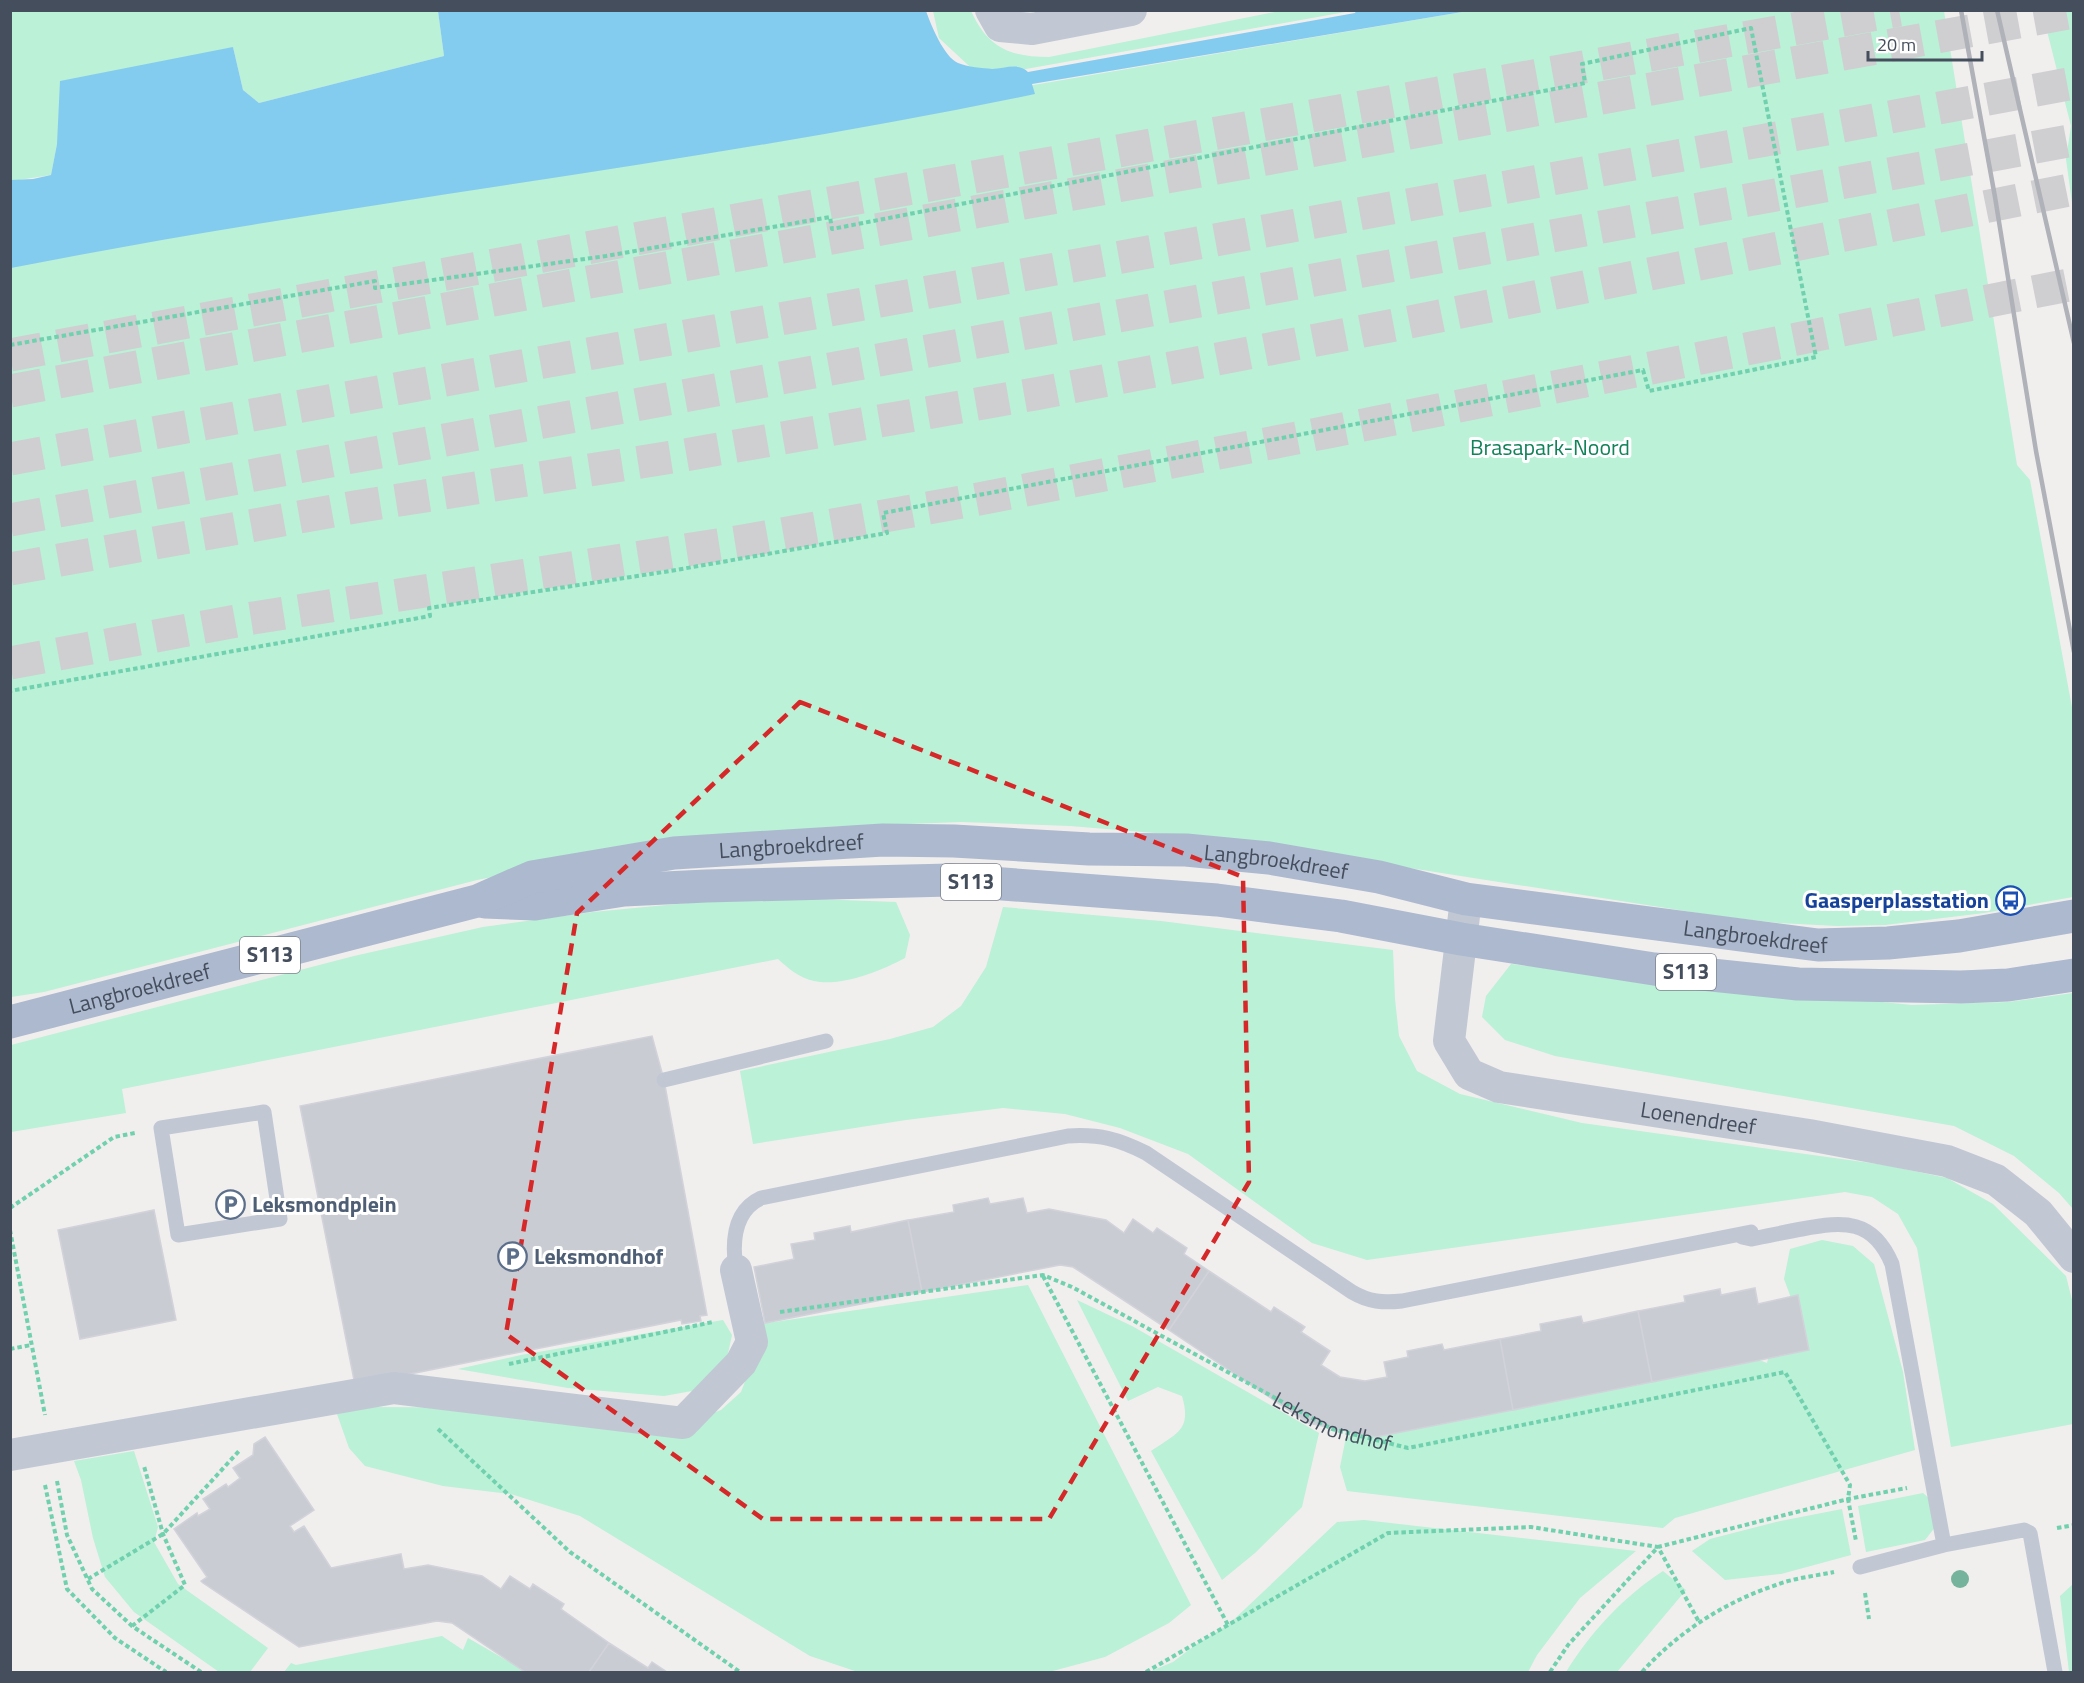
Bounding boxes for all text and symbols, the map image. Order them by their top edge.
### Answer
scale bar [1868,24,1982,62]
text: 20 m [1877,31,1916,58]
park label: Brasapark-Noord [1470,430,1630,464]
street label: Langbroekdreef [718,824,866,867]
street label: Langbroekdreef [1203,835,1352,889]
road number: S113 [941,864,1001,900]
place label: Gaasperplasstation [1805,883,1989,917]
bus stop icon: Gaasperplasstation [1994,884,2026,916]
street label: Langbroekdreef [1681,911,1829,962]
road number: S113 [240,937,300,973]
street label: Langbroekdreef [65,954,215,1023]
road number: S113 [1656,954,1716,990]
street label: Loenendreef [1638,1092,1759,1144]
place label: Leksmondplein [252,1187,397,1221]
parking icon: Leksmondplein [215,1188,247,1220]
place label: Leksmondhof [534,1239,664,1273]
parking icon: Leksmondhof [497,1240,529,1272]
street label: Leksmondhof [1266,1383,1396,1460]

